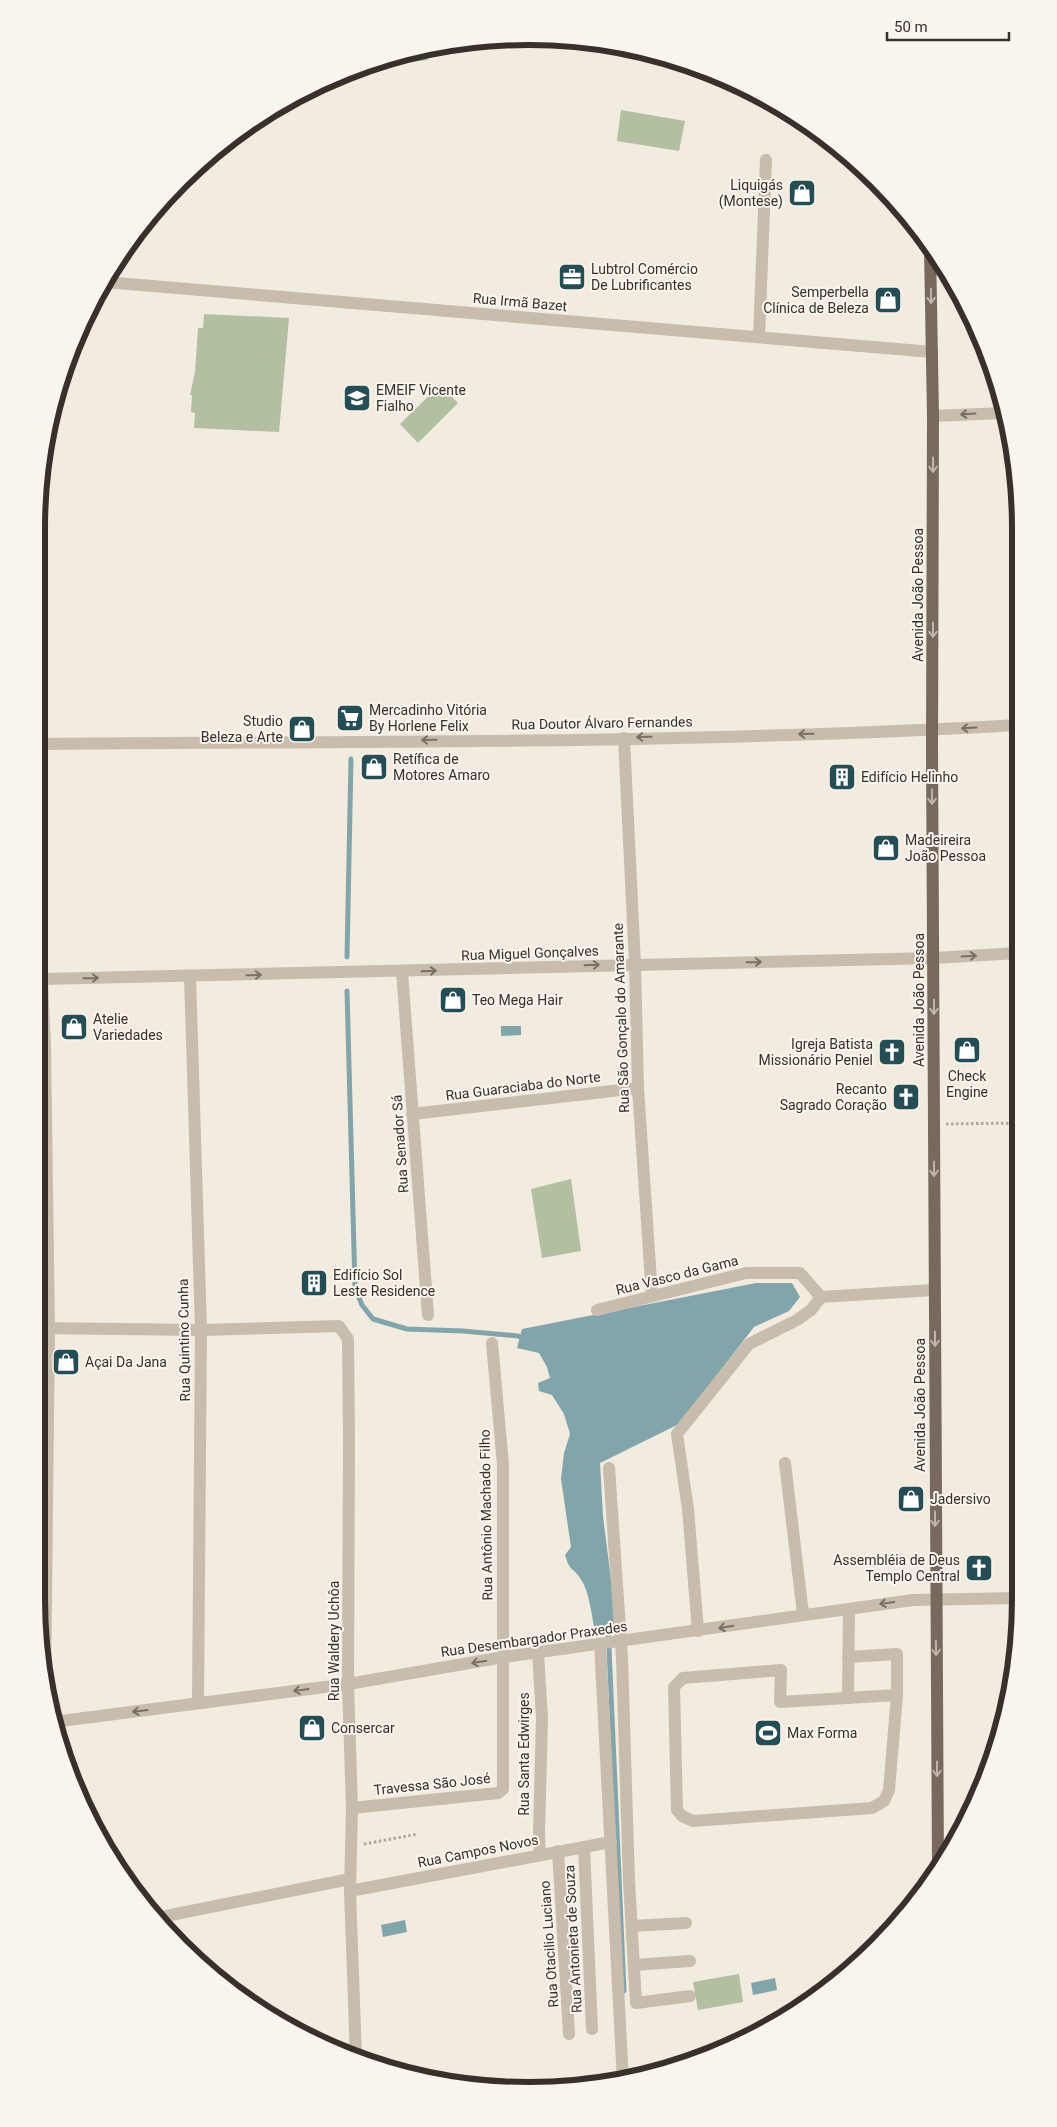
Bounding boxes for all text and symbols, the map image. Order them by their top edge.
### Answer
scale bar [887,10,1010,42]
text: 50 m [894,18,928,36]
place label: Liquigás (Montese) [719,177,783,210]
shop icon: Liquigás (Montese) [787,178,817,208]
place label: Lubtrol Comércio De Lubrificantes [591,261,698,293]
office icon: Lubtrol Comércio De Lubrificantes [557,262,587,292]
place label: Semperbella Clínica de Beleza [763,284,869,316]
shop icon: Semperbella Clínica de Beleza [873,285,903,315]
one-way arrow [926,288,936,304]
street label: Rua Irmã Bazet [472,290,568,314]
place label: EMEIF Vicente Fialho [376,382,466,414]
school or university icon: EMEIF Vicente Fialho [342,383,372,413]
one-way arrow [960,410,976,419]
one-way arrow [928,456,938,472]
street label: Avenida João Pessoa [910,528,926,662]
one-way arrow [928,622,938,638]
place label: Mercadinho Vitória By Horlene Felix [369,702,487,734]
supermarket icon: Mercadinho Vitória By Horlene Felix [335,703,365,733]
street label: Rua Doutor Álvaro Fernandes [511,712,693,733]
place label: Studio Beleza e Arte [201,713,283,745]
shop icon: Studio Beleza e Arte [287,714,317,744]
one-way arrow [961,724,977,733]
one-way arrow [799,729,815,739]
one-way arrow [636,733,652,742]
one-way arrow [421,735,438,745]
place label: Retífica de Motores Amaro [393,751,490,783]
shop icon: Retífica de Motores Amaro [359,752,389,782]
building icon: Edifício Helinho [827,762,857,792]
place label: Edifício Helinho [861,769,958,785]
one-way arrow [928,789,937,805]
place label: Madeireira João Pessoa [905,832,986,864]
shop icon: Madeireira João Pessoa [871,833,901,863]
street label: Rua São Gonçalo do Amarante [610,923,632,1113]
street label: Avenida João Pessoa [911,933,927,1067]
street label: Rua Miguel Gonçalves [461,943,599,963]
one-way arrow [961,951,977,960]
one-way arrow [746,957,762,967]
one-way arrow [583,961,599,970]
one-way arrow [420,966,437,976]
one-way arrow [245,970,261,980]
one-way arrow [82,973,99,983]
shop icon: Teo Mega Hair [438,985,468,1015]
place label: Teo Mega Hair [472,992,563,1008]
one-way arrow [929,998,939,1015]
place label: Atelie Variedades [93,1011,163,1043]
shop icon: Atelie Variedades [59,1012,89,1042]
shop icon: Check Engine [952,1035,982,1065]
place label: Igreja Batista Missionário Peniel [758,1036,873,1068]
church icon: Igreja Batista Missionário Peniel [877,1037,907,1067]
place label: Check Engine [946,1068,988,1100]
street label: Rua Guaraciaba do Norte [445,1069,601,1103]
place label: Recanto Sagrado Coração [780,1081,887,1113]
church icon: Recanto Sagrado Coração [891,1082,921,1112]
street label: Rua Senador Sá [389,1094,411,1194]
one-way arrow [929,1161,939,1177]
street label: Rua Vasco da Gama [614,1252,740,1298]
place label: Edifício Sol Leste Residence [333,1267,435,1299]
building icon: Edifício Sol Leste Residence [299,1268,329,1298]
street label: Rua Quintino Cunha [175,1278,193,1402]
one-way arrow [930,1330,940,1347]
street label: Avenida João Pessoa [912,1338,928,1472]
shop icon: Açai Da Jana [51,1347,81,1377]
place label: Açai Da Jana [85,1354,167,1370]
street label: Rua Antônio Machado Filho [477,1429,495,1601]
shop icon: Jadersivo [896,1484,926,1514]
place label: Jadersivo [930,1491,991,1507]
one-way arrow [930,1510,940,1527]
place label: Assembléia de Deus Templo Central [833,1552,960,1584]
church icon: Assembléia de Deus Templo Central [964,1553,994,1583]
street label: Rua Waldery Uchôa [326,1581,342,1701]
one-way arrow [879,1599,895,1609]
street label: Rua Desembargador Praxedes [440,1618,628,1660]
one-way arrow [719,1622,735,1632]
one-way arrow [931,1640,941,1656]
one-way arrow [471,1657,487,1667]
one-way arrow [293,1685,309,1695]
street label: Rua Santa Edwirges [516,1692,532,1816]
one-way arrow [132,1706,148,1716]
shop icon: Consercar [297,1713,327,1743]
sports icon: Max Forma [753,1718,783,1748]
place label: Consercar [331,1720,395,1736]
place label: Max Forma [787,1725,857,1741]
one-way arrow [932,1761,942,1777]
street label: Travessa São José [373,1770,491,1798]
street label: Rua Campos Novos [416,1831,540,1871]
street label: Rua Antonieta de Souza [561,1865,585,2013]
street label: Rua Otacilio Luciano [537,1880,561,2008]

